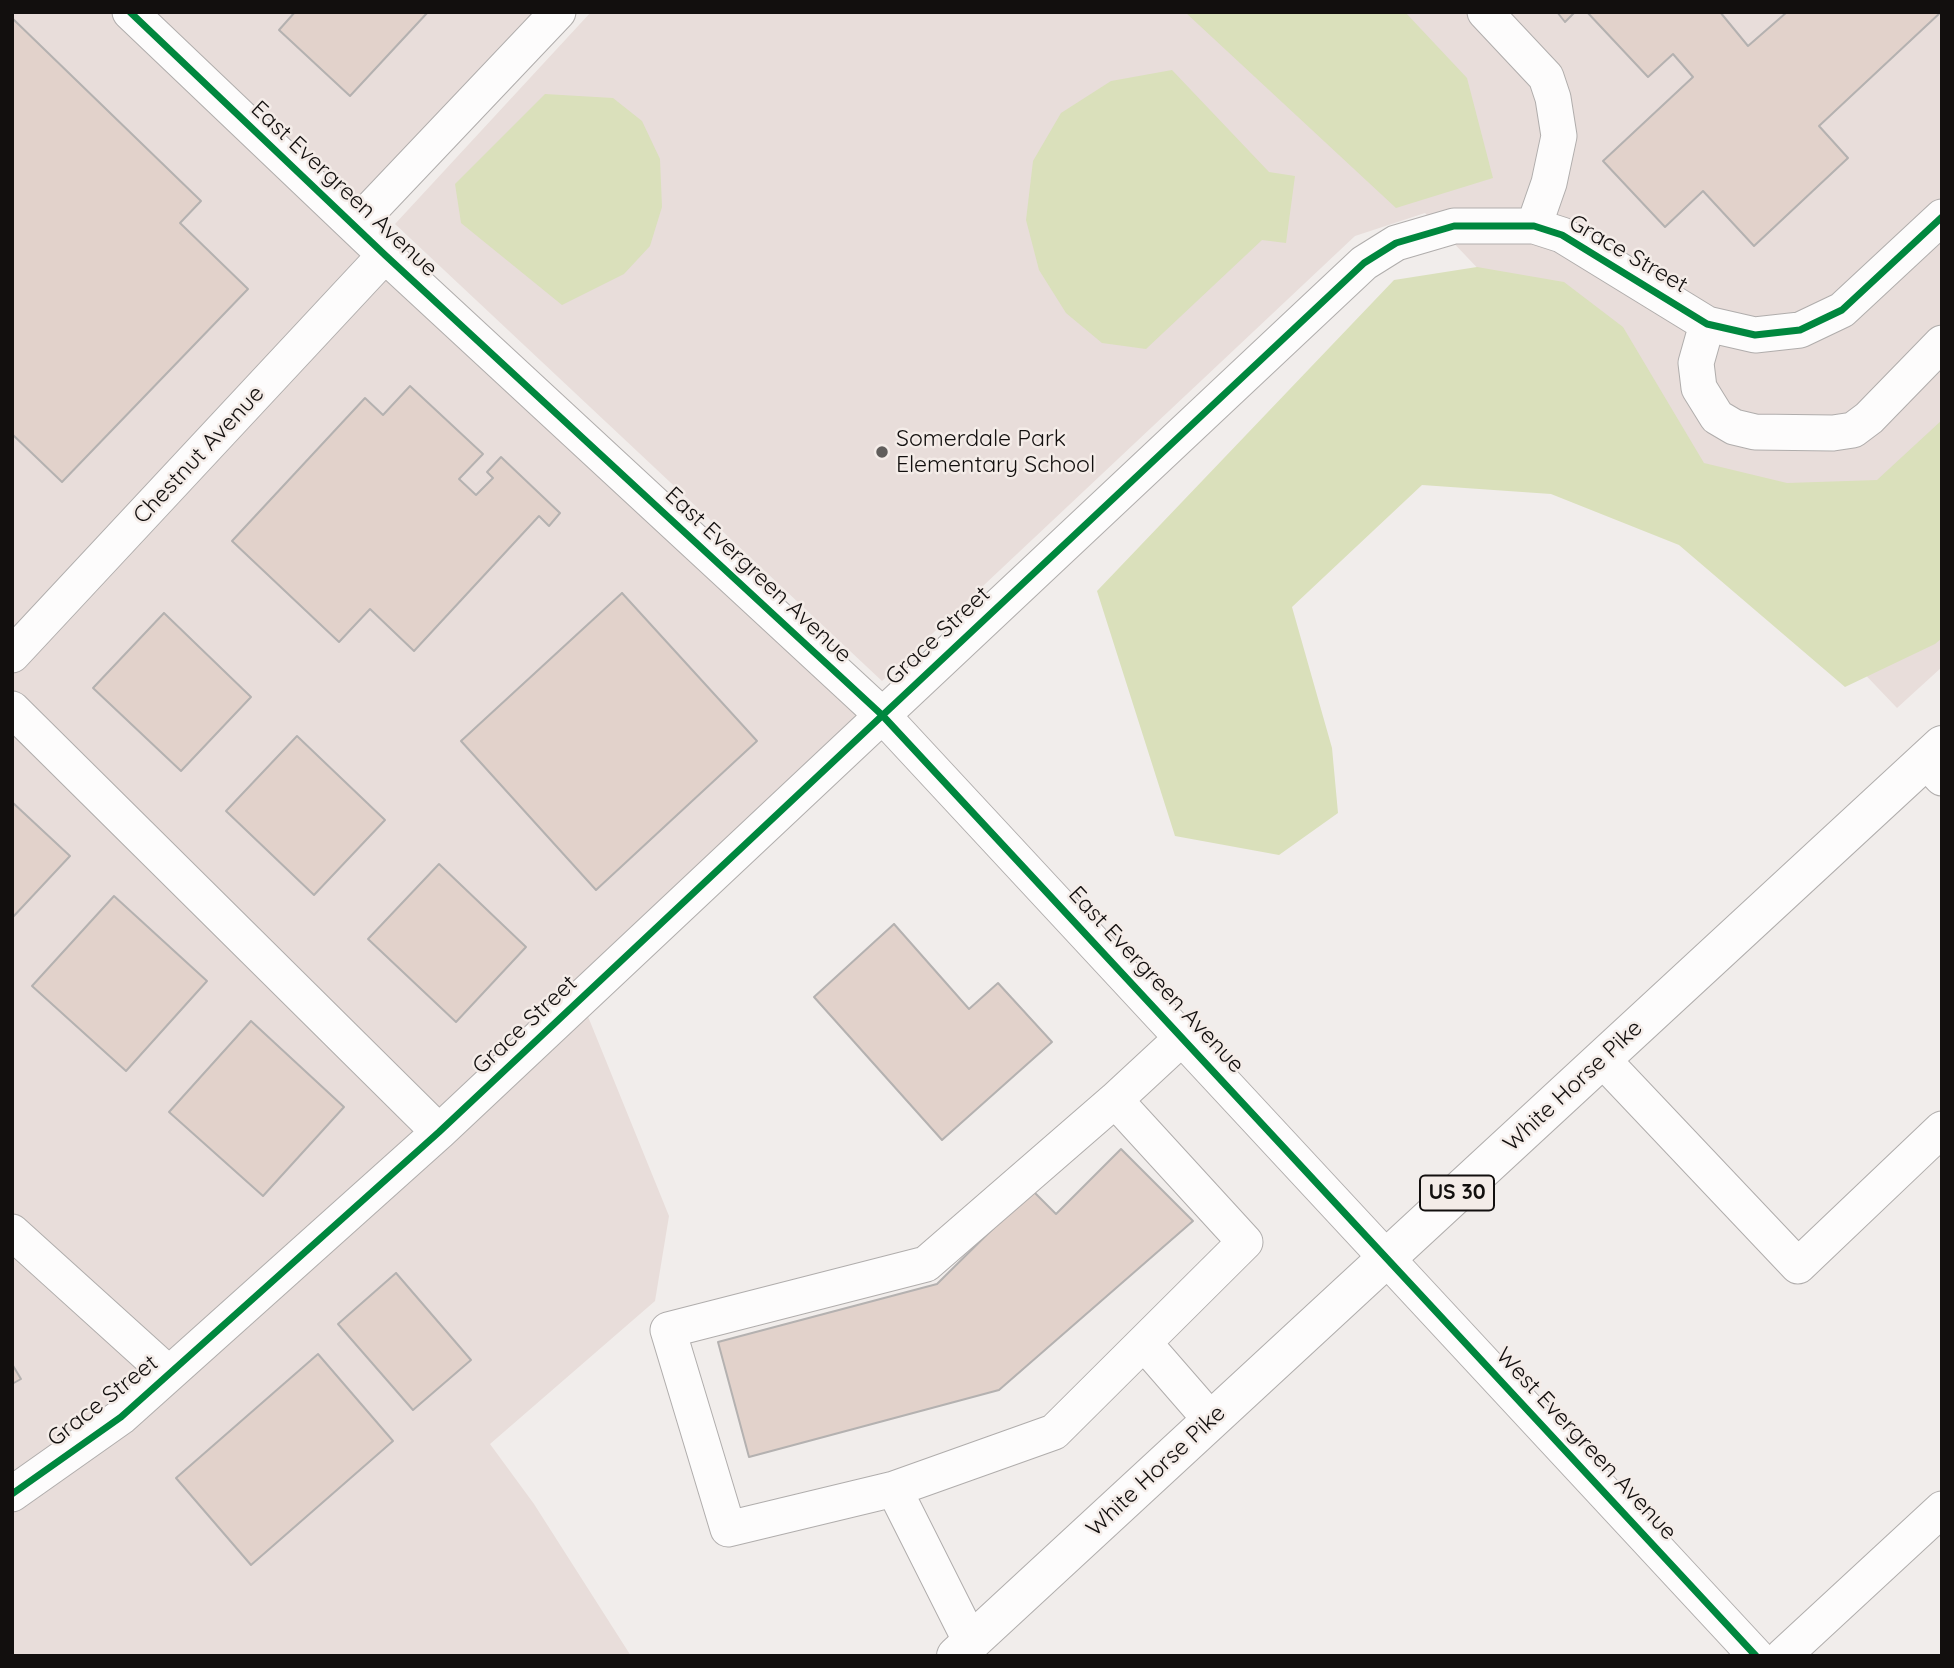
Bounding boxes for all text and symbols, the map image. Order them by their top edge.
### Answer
street label: East Evergreen Avenue [245,95,443,283]
street label: Grace Street [1564,209,1692,299]
street label: Chestnut Avenue [128,380,270,530]
place label: Somerdale Park Elementary School [896,425,1095,479]
marker: Somerdale Park Elementary School [874,444,890,460]
street label: East Evergreen Avenue [659,481,857,669]
street label: Grace Street [880,581,996,691]
street label: East Evergreen Avenue [1062,881,1250,1079]
street label: Grace Street [467,970,583,1080]
street label: White Horse Pike [1498,1015,1648,1157]
road number: US 30 [1420,1176,1494,1210]
street label: West Evergreen Avenue [1490,1342,1682,1546]
street label: Grace Street [42,1349,164,1453]
street label: White Horse Pike [1081,1400,1231,1542]

